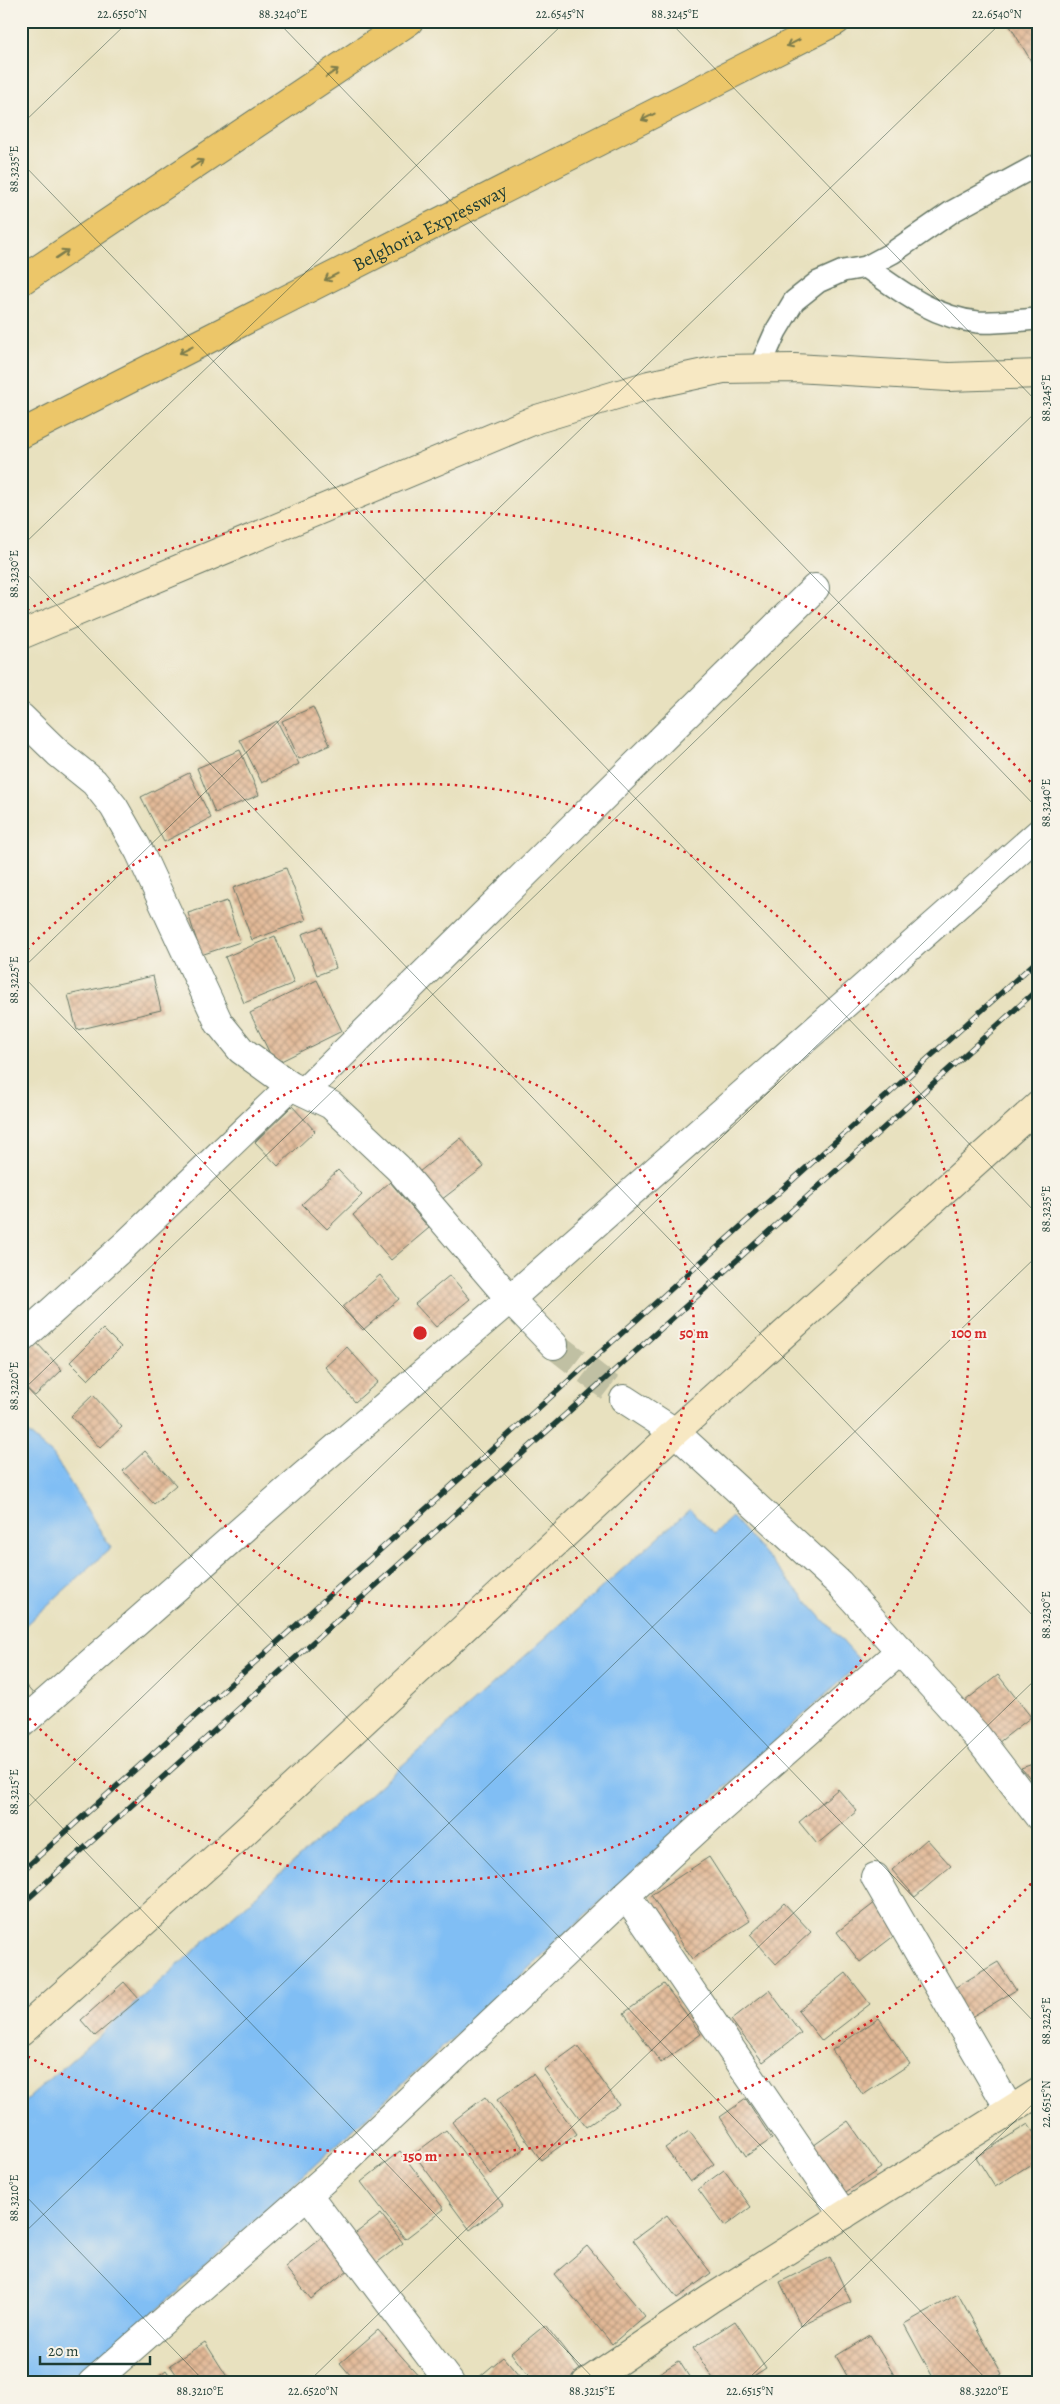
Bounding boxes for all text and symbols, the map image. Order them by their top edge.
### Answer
text: 22.6550°N [97,6,147,22]
text: 88.3240°E [259,6,307,22]
text: 22.6545°N [536,6,585,22]
text: 88.3245°E [651,6,699,22]
text: 22.6540°N [972,6,1022,22]
one-way arrow [786,39,801,48]
one-way arrow [324,68,338,78]
one-way arrow [641,113,656,122]
text: 88.3235°E [6,146,22,192]
one-way arrow [189,158,203,168]
street label: Belghoria Expressway [348,178,512,278]
one-way arrow [54,249,68,259]
one-way arrow [324,273,339,282]
one-way arrow [179,346,194,355]
text: 88.3245°E [1038,374,1054,422]
text: 88.3230°E [6,550,22,598]
text: 88.3240°E [1038,779,1054,827]
text: 88.3225°E [6,956,22,1004]
text: 88.3235°E [1038,1186,1054,1232]
text: 50 m [679,1323,709,1343]
text: 100 m [951,1323,987,1343]
centre of rings [411,1324,429,1342]
text: 88.3220°E [6,1362,22,1410]
text: 88.3230°E [1038,1591,1054,1639]
text: 88.3215°E [6,1769,22,1815]
text: 88.3225°E [1038,1997,1054,2045]
text: 22.6515°N [1038,2080,1054,2128]
text: 150 m [403,2146,438,2166]
text: 88.3210°E [6,2174,22,2222]
scale bar [40,2334,150,2366]
text: 20 m [48,2341,79,2361]
text: 88.3210°E [176,2383,224,2399]
text: 22.6520°N [288,2383,338,2399]
text: 88.3215°E [569,2383,615,2399]
text: 22.6515°N [726,2383,774,2399]
text: 88.3220°E [960,2383,1008,2399]

